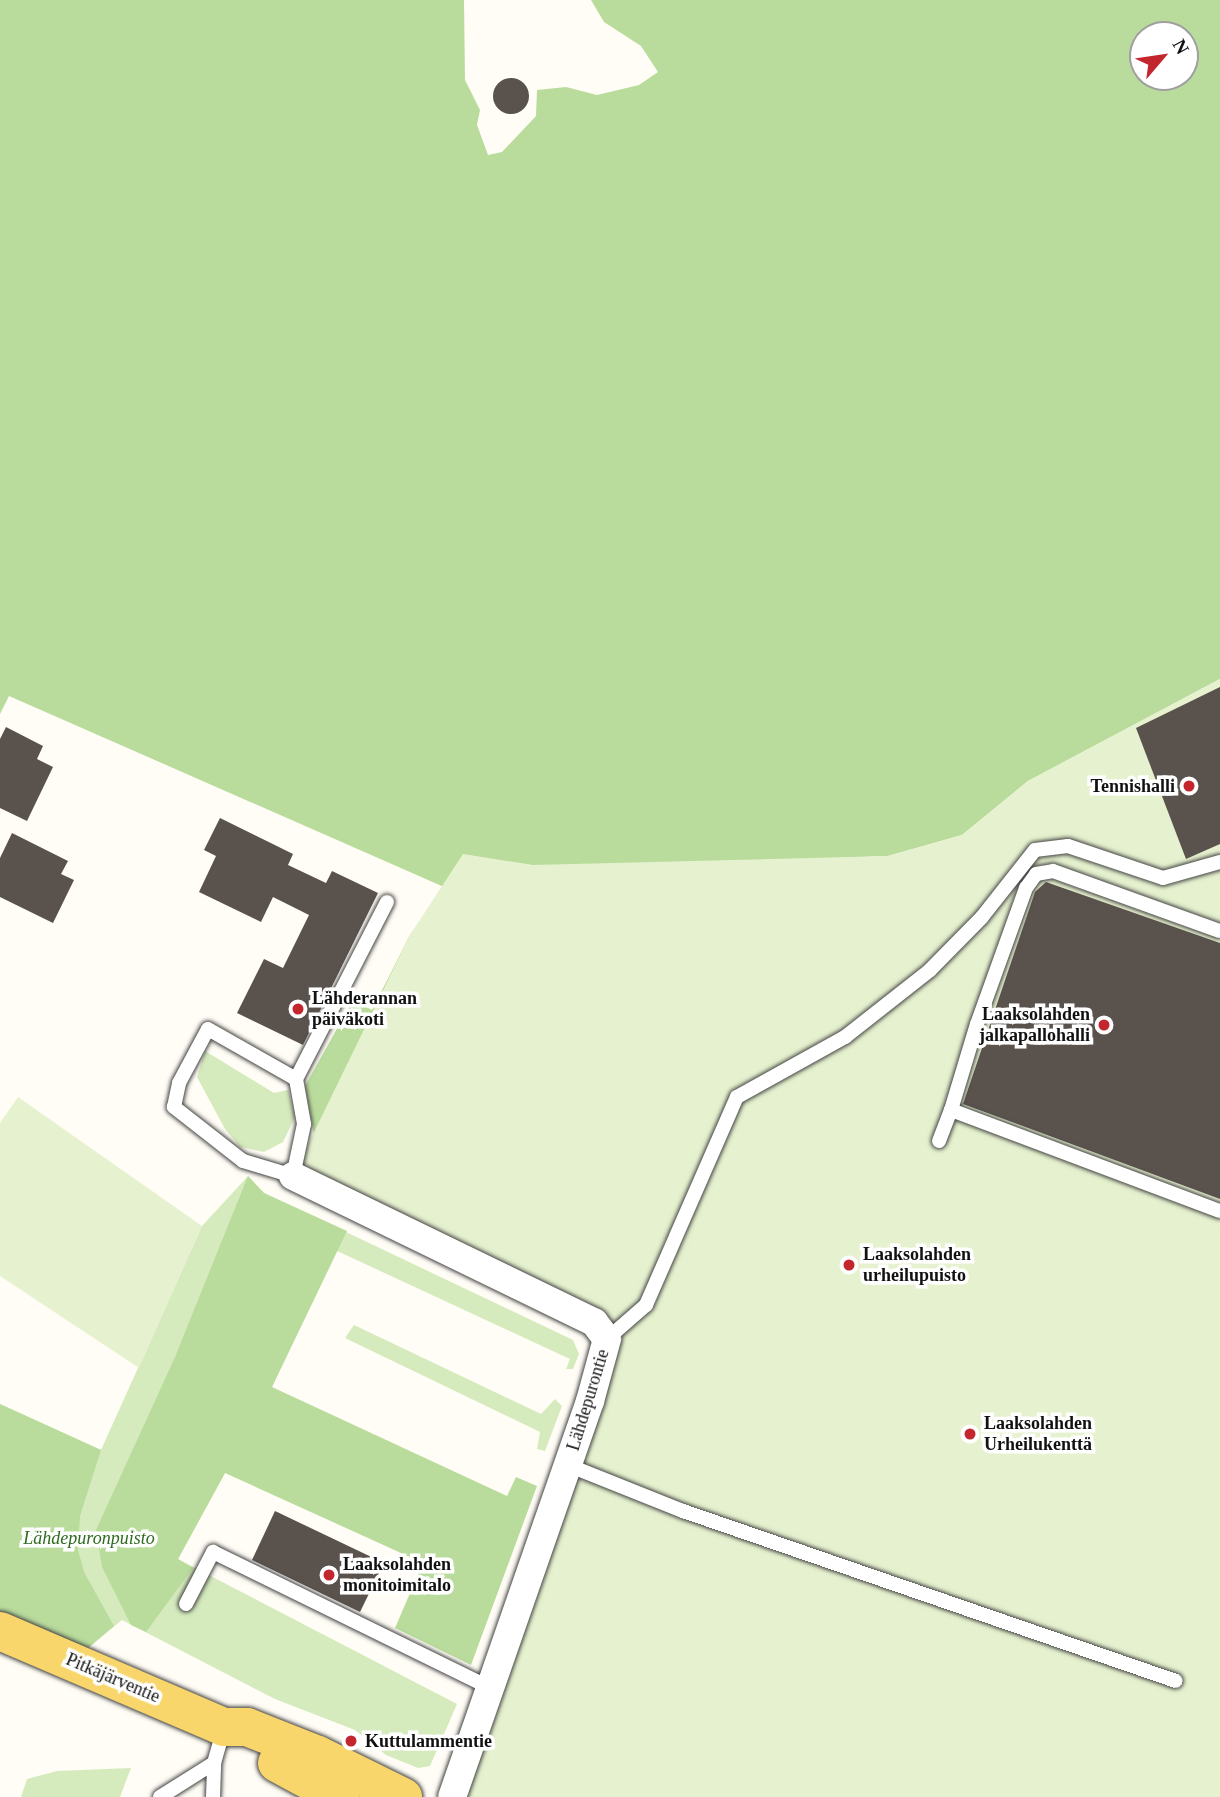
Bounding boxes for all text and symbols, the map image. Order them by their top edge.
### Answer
north arrow [1129,21,1199,91]
text: N [1169,35,1194,58]
place label: Tennishalli [1091,775,1175,797]
marker: Tennishalli [1181,778,1197,794]
place label: Lähderannan päiväkoti [312,988,417,1030]
marker: Lähderannan päiväkoti [290,1001,306,1017]
place label: Laaksolahden jalkapallohalli [979,1004,1090,1046]
marker: Laaksolahden jalkapallohalli [1096,1017,1112,1033]
place label: Laaksolahden urheilupuisto [863,1244,971,1286]
marker: Laaksolahden urheilupuisto [841,1257,857,1273]
street label: Lähdepurontie [562,1347,614,1453]
place label: Laaksolahden Urheilukenttä [984,1413,1092,1456]
marker: Laaksolahden Urheilukenttä [962,1426,978,1442]
park label: Lähdepuronpuisto [23,1527,155,1549]
place label: Laaksolahden monitoimitalo [343,1554,451,1596]
marker: Laaksolahden monitoimitalo [321,1567,337,1583]
street label: Pitkäjärventie [63,1649,163,1707]
place label: Kuttulammentie [365,1730,492,1752]
marker: Kuttulammentie [343,1733,359,1749]

